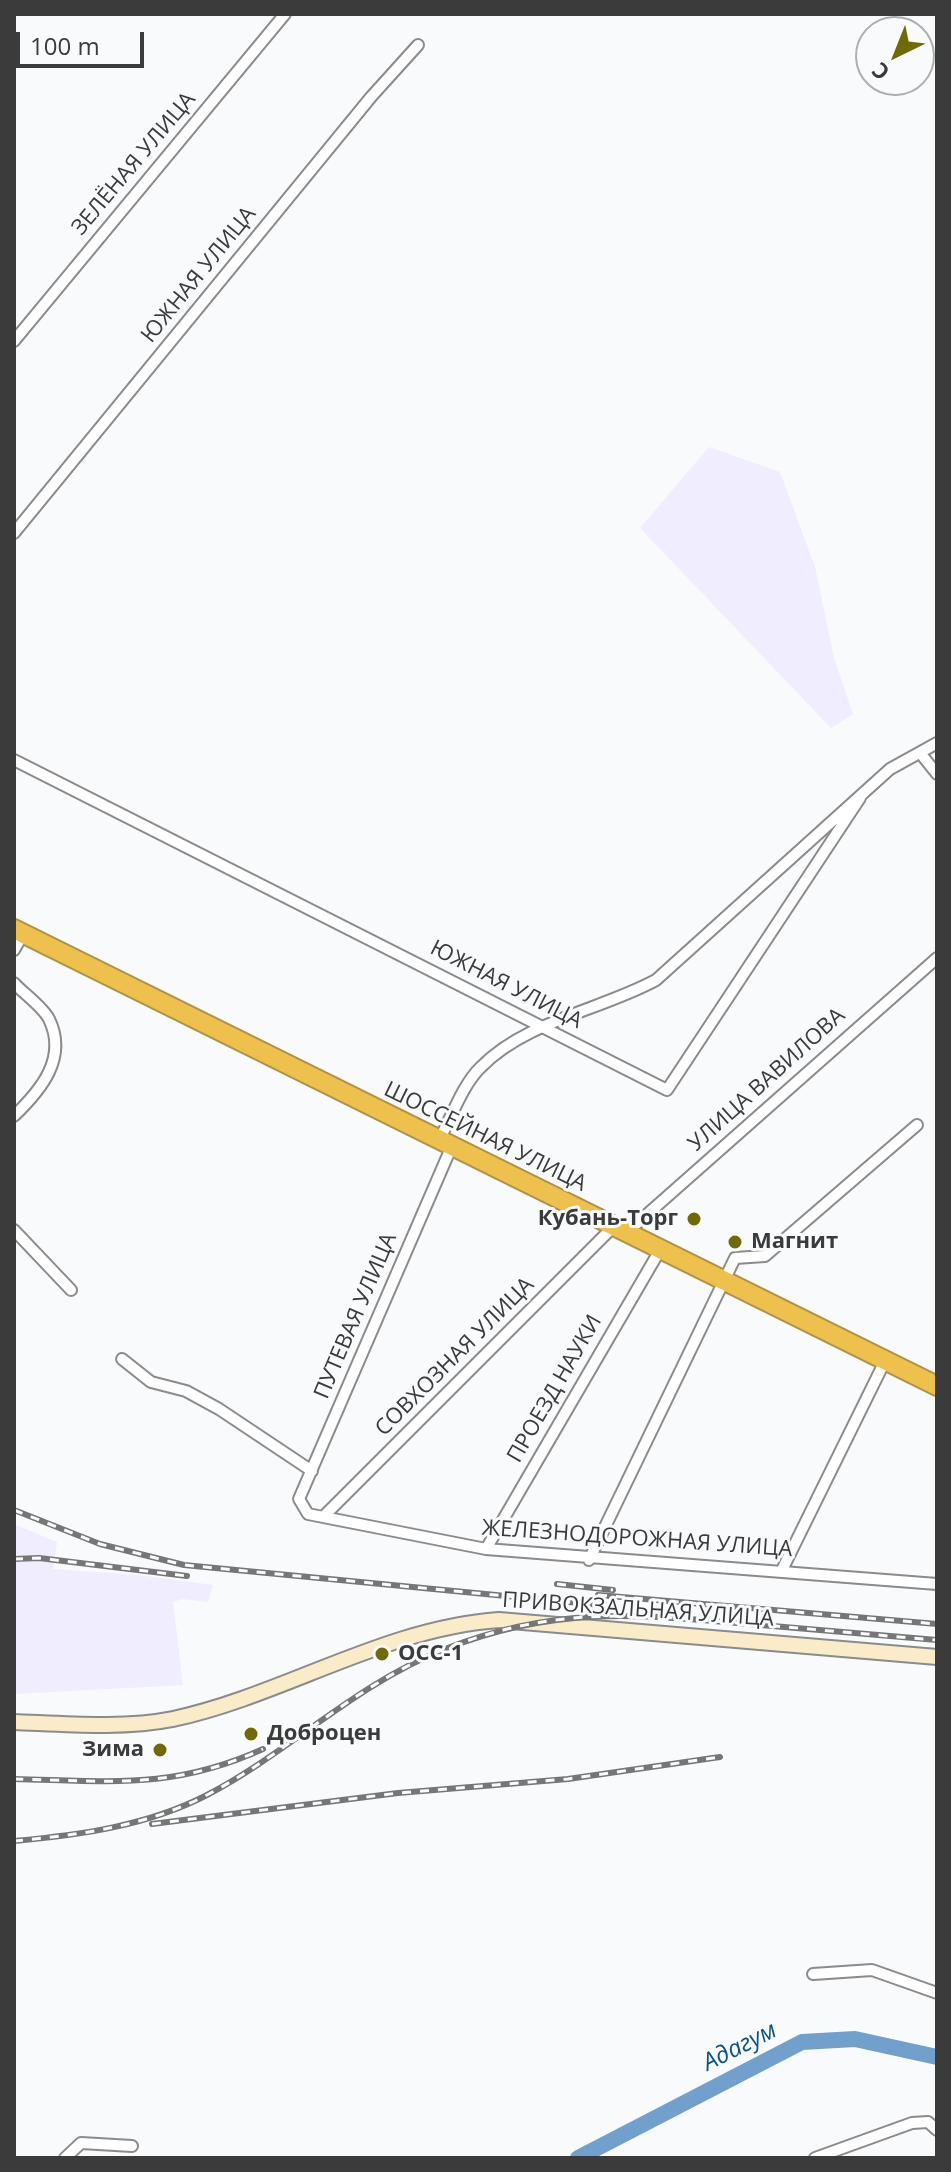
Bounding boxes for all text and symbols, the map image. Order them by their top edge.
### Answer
scale bar [20,16,148,66]
north arrow [855,16,935,96]
text: 100 m [30,29,100,62]
text: С [865,56,895,88]
street label: ЗЕЛЁНАЯ УЛИЦА [67,87,201,241]
street label: ЮЖНАЯ УЛИЦА [136,202,262,348]
street label: ЮЖНАЯ УЛИЦА [426,935,586,1035]
street label: УЛИЦА ВАВИЛОВА [683,1003,851,1157]
street label: ШОССЕЙНАЯ УЛИЦА [379,1076,591,1198]
place label: Кубань-Торг [538,1206,678,1232]
marker: Кубань-Торг [685,1210,703,1228]
street label: ПУТЕВАЯ УЛИЦА [309,1229,403,1403]
place label: Магнит [751,1229,838,1255]
marker: Магнит [726,1233,744,1251]
street label: СОВХОЗНАЯ УЛИЦА [370,1272,540,1442]
street label: ПРОЕЗД НАУКИ [502,1311,608,1467]
street label: ЖЕЛЕЗНОДОРОЖНАЯ УЛИЦА [481,1515,793,1563]
street label: ПРИВОКЗАЛЬНАЯ УЛИЦА [501,1587,775,1633]
place label: ОСС-1 [398,1641,463,1667]
marker: ОСС-1 [373,1645,391,1663]
place label: Доброцен [267,1721,381,1747]
marker: Доброцен [242,1725,260,1743]
place label: Зима [82,1737,144,1763]
marker: Зима [151,1741,169,1759]
water label: Адагум [698,2016,782,2078]

